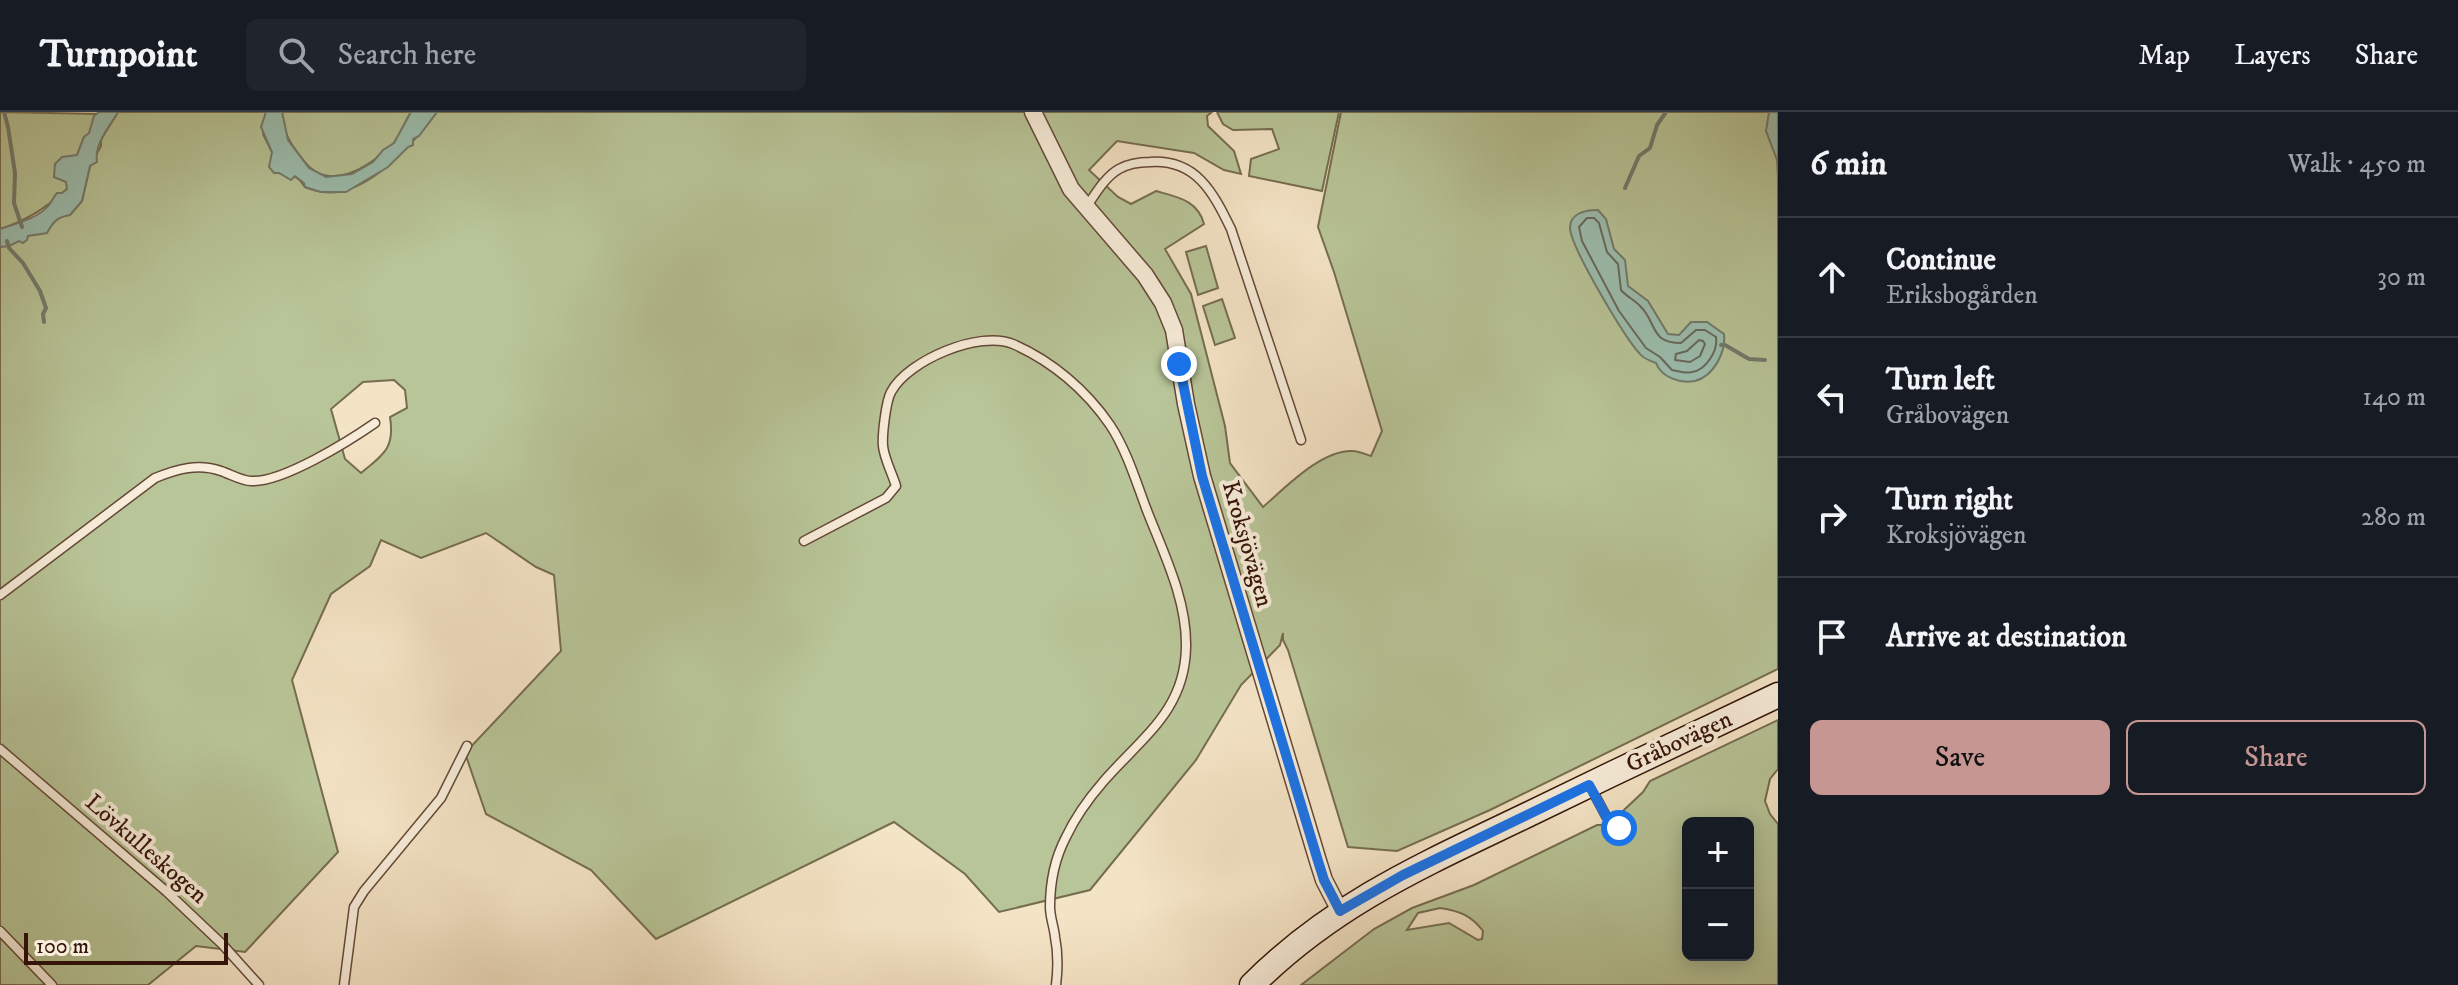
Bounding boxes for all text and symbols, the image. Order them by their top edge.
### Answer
search box [246,19,806,91]
text: Turnpoint [40,31,198,79]
icon: search [274,33,318,77]
text: Search here [338,37,476,74]
text: Map [2139,38,2190,73]
text: Layers [2234,38,2311,73]
text: Share [2355,38,2418,73]
text: 6 min [1810,143,1887,185]
text: Walk · 450 m [2288,148,2426,181]
text: Continue [1886,242,1996,279]
icon: ahead [1810,255,1854,299]
text: 30 m [2377,261,2426,294]
text: Eriksbogården [1886,279,2038,312]
route end [1161,346,1197,382]
text: Turn left [1886,362,1995,399]
icon: left [1810,375,1854,419]
text: 140 m [2362,381,2426,414]
text: Gråbovägen [1886,399,2009,432]
street label: Kroksjövägen [1215,478,1279,611]
text: Turn right [1886,482,2013,519]
icon: right [1810,495,1854,539]
text: 280 m [2361,501,2426,534]
text: Kroksjövägen [1886,519,2026,552]
icon: arrive [1810,615,1854,659]
text: Arrive at destination [1886,619,2127,656]
street label: Gråbovägen [1621,704,1737,780]
button: Save [1810,720,2110,795]
button: Share [2126,720,2426,795]
street label: Lövkulleskogen [79,788,214,911]
route start [1601,810,1637,846]
map controls [1682,817,1754,961]
button: + [1682,817,1754,889]
button: − [1682,889,1754,961]
scale bar [24,929,228,965]
text: 100 m [36,933,89,960]

